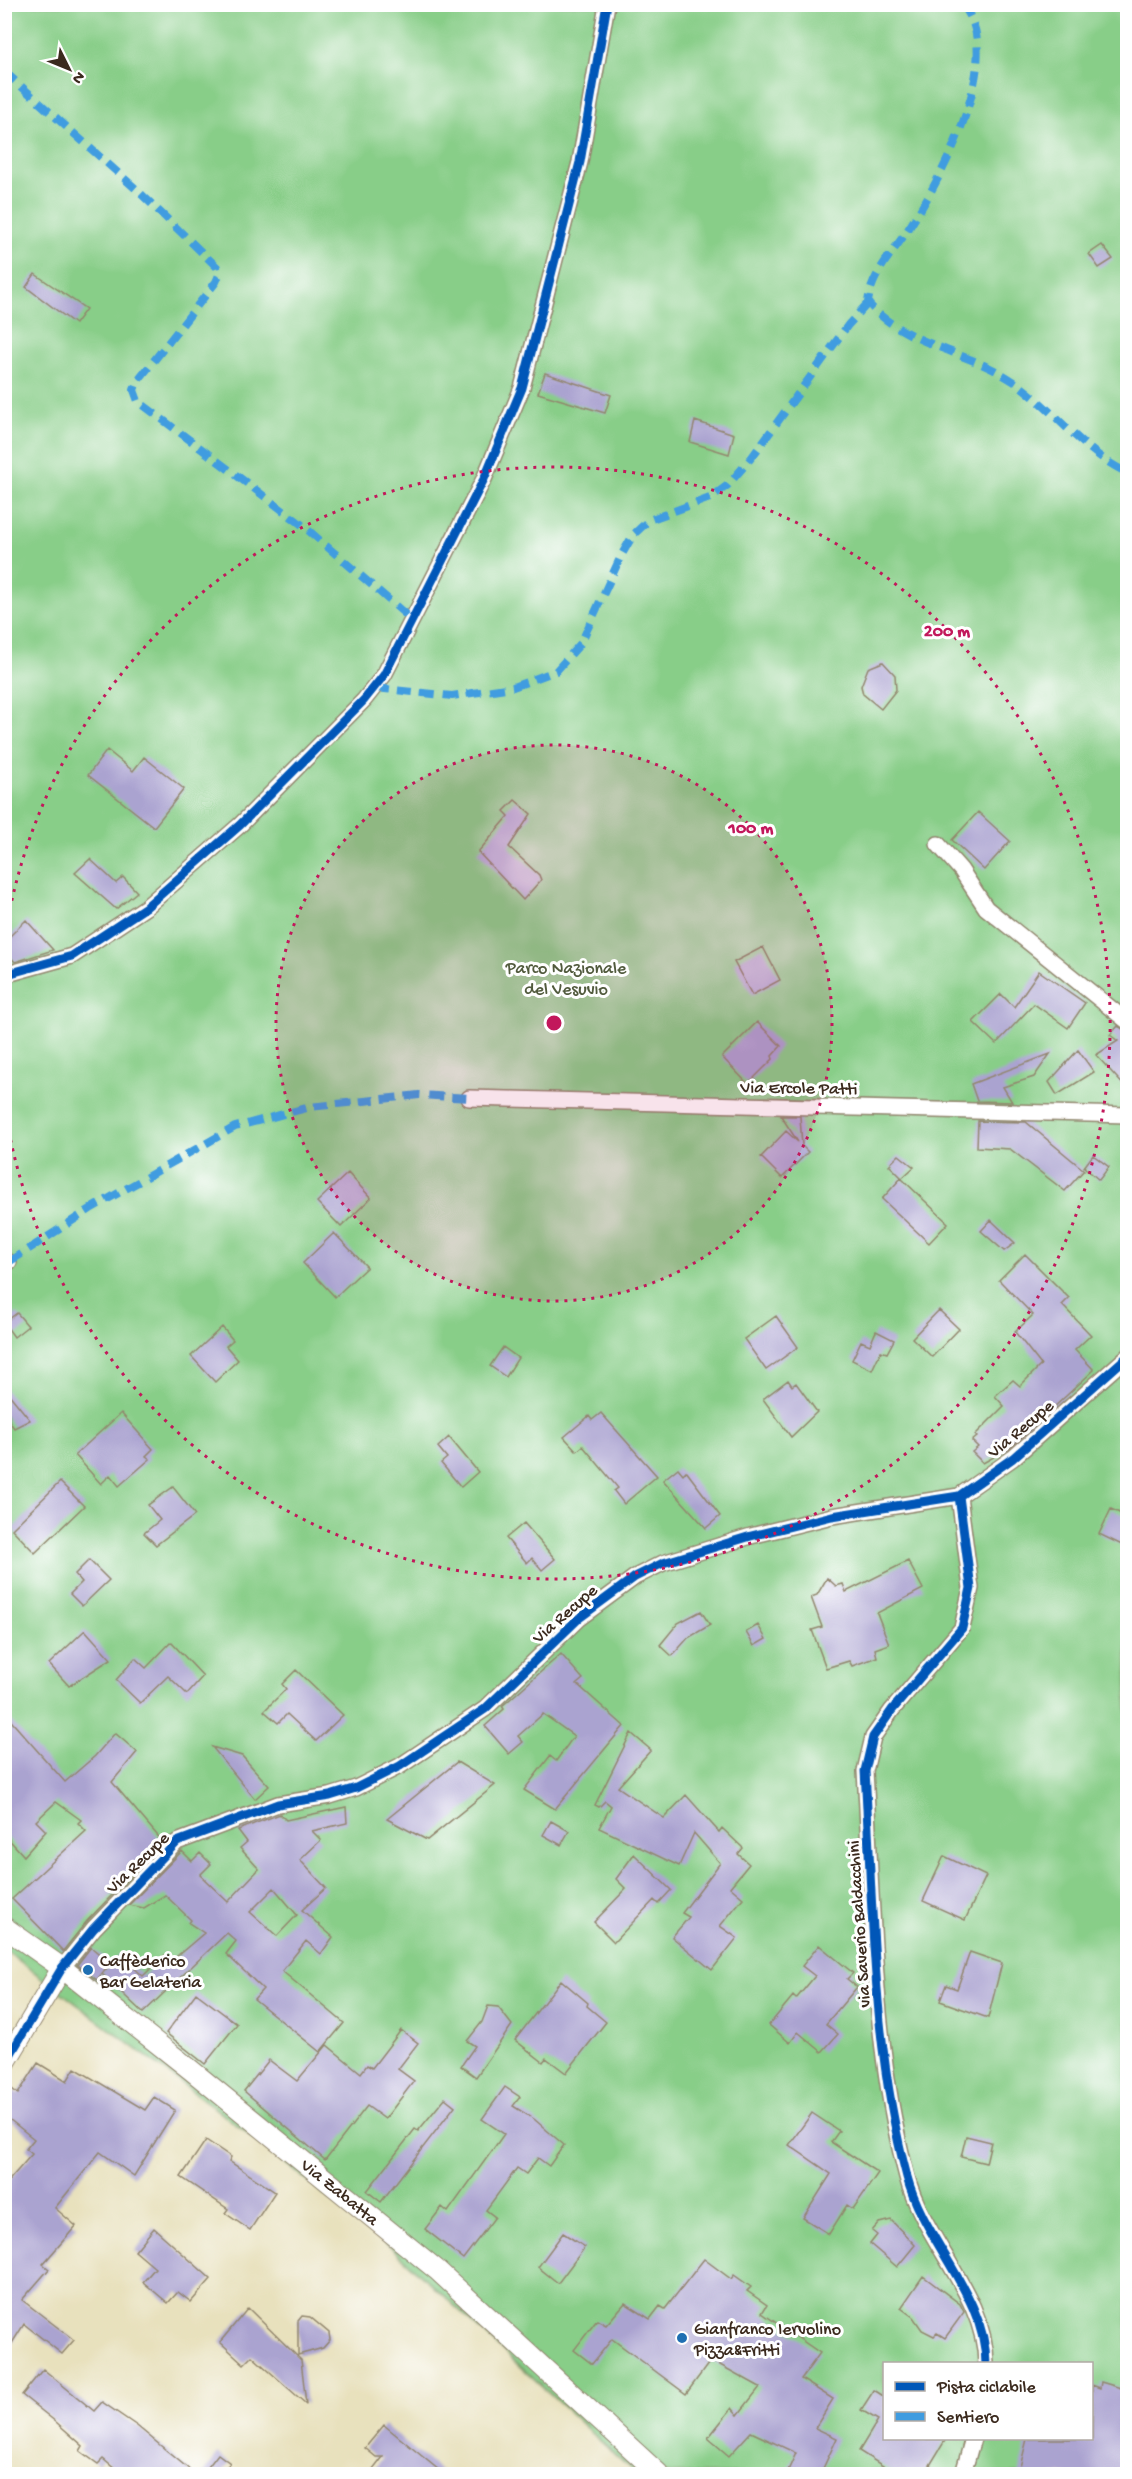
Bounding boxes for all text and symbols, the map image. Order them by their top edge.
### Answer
north arrow [39,39,99,99]
text: N [67,67,88,88]
text: 200 m [924,622,970,643]
text: 100 m [728,819,774,840]
park label: Parco Nazionale del Vesuvio [505,959,627,1001]
centre of rings [544,1013,564,1033]
street label: Via Ercole Patti [739,1078,858,1101]
street label: Via Recupe [984,1396,1059,1464]
street label: Via Recupe [528,1580,603,1650]
street label: Via Recupe [102,1828,175,1900]
street label: via Saverio Baldacchini [844,1839,877,2008]
place label: Caffèderico Bar Gelateria [99,1952,202,1994]
marker: Caffèderico Bar Gelateria [81,1963,95,1977]
street label: Via Zabatta [295,2155,383,2232]
place label: Gianfranco Iervolino Pizza&Fritti [693,2320,841,2362]
marker: Gianfranco Iervolino Pizza&Fritti [675,2331,689,2345]
legend [883,2362,1093,2440]
text: Pista ciclabile [936,2378,1037,2399]
text: Sentiero [937,2408,999,2429]

